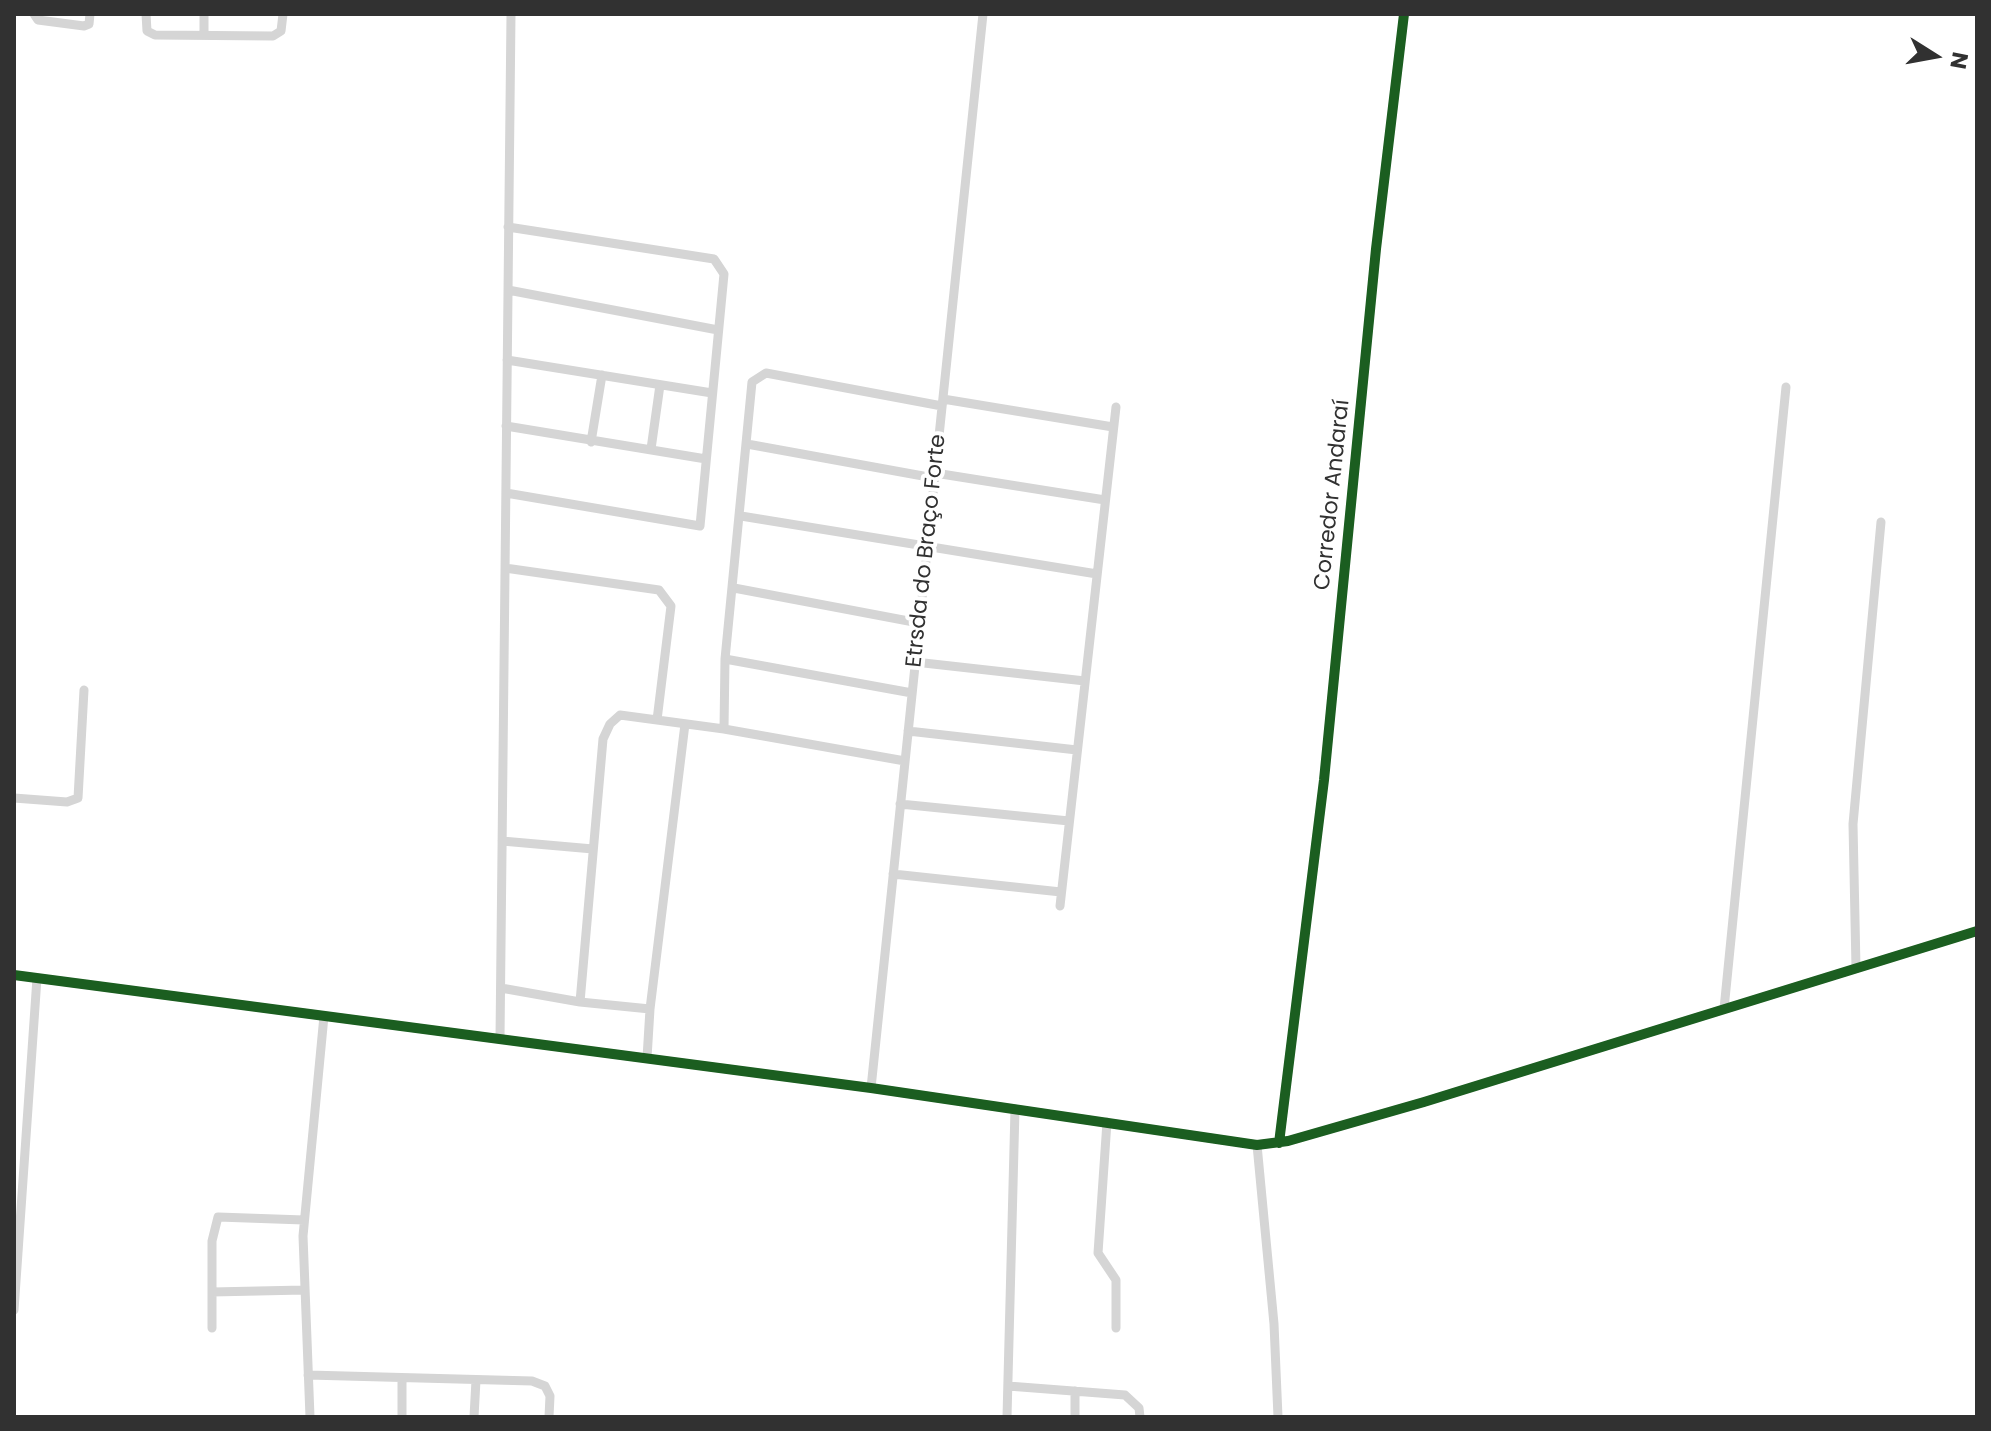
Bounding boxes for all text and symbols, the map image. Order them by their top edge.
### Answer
north arrow [1895,16,1975,96]
text: N [1942,50,1976,72]
street label: Corredor Andaraí [1310,398,1356,592]
street label: Etrsda do Braço Forte [902,433,952,669]

